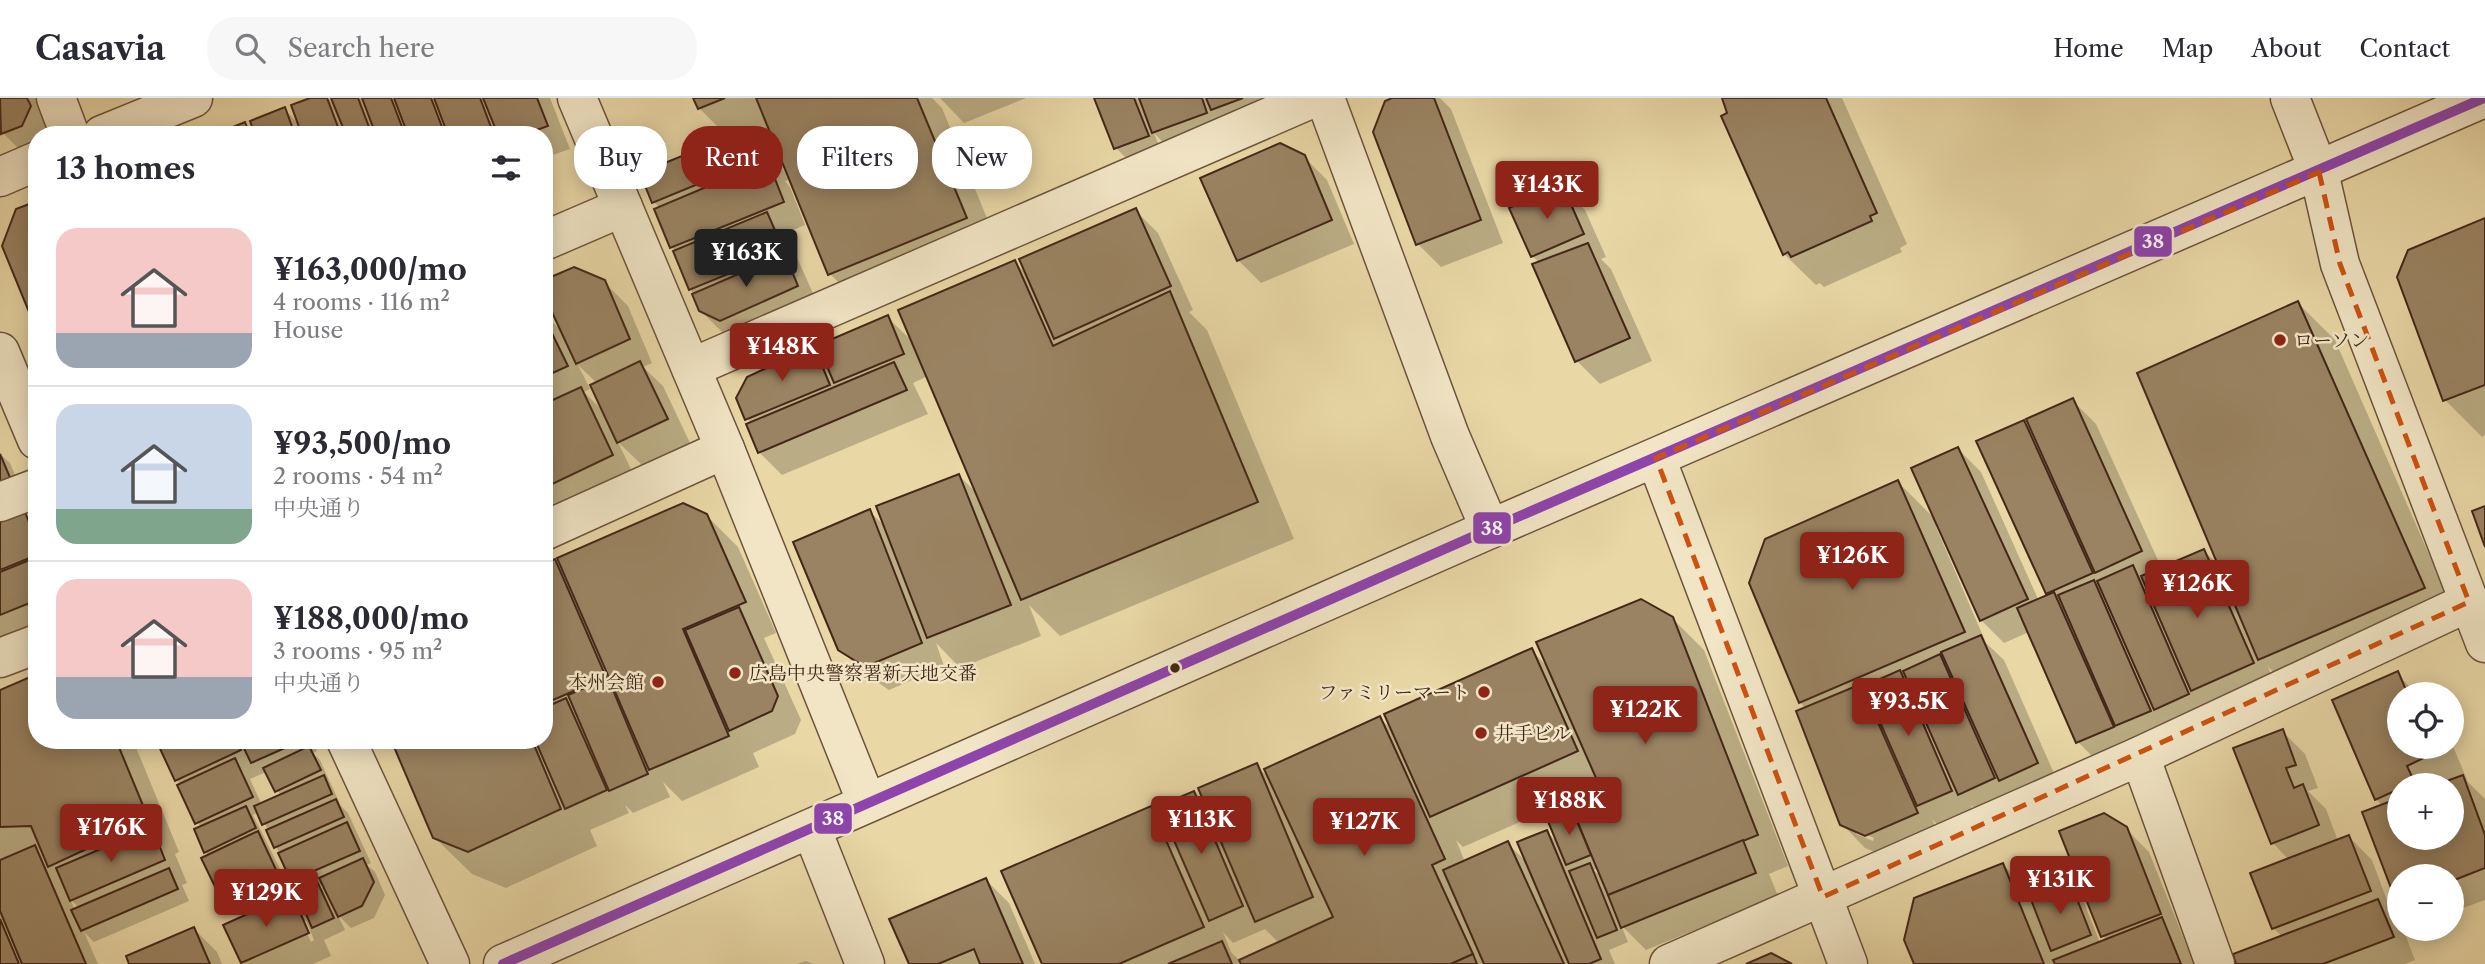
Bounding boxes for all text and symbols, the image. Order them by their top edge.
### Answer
search box [207,17,697,80]
text: Casavia [35,28,165,69]
icon: search [231,29,269,67]
text: Search here [287,32,435,64]
text: Home [2053,34,2124,63]
text: Map [2162,34,2213,63]
text: About [2251,34,2322,63]
text: Contact [2360,34,2450,63]
chip: Buy [574,126,667,189]
chip: Rent [681,126,783,189]
chip: Filters [797,126,918,189]
chip: New [932,126,1032,189]
icon: filters [487,149,525,187]
text: 13 homes [56,150,195,187]
pin: ¥143K [1498,162,1596,221]
text: ¥143K [1511,170,1583,198]
line badge: 38 [2133,225,2173,258]
pin: ¥163K [697,230,795,289]
text: 38 [2142,230,2164,253]
text: ¥163K [710,238,782,266]
text: ¥163,000/mo [273,251,467,288]
icon: home [112,256,196,340]
text: 4 rooms · 116 m² [273,288,450,316]
text: House [273,316,343,344]
pin: ¥148K [733,324,831,383]
place label: ローソン [2294,329,2369,352]
text: ¥148K [746,332,818,360]
marker: ローソン [2272,332,2288,348]
text: ¥93,500/mo [273,425,451,462]
icon: home [112,432,196,516]
text: 2 rooms · 54 m² [273,462,443,490]
text: 中央通り [273,494,365,522]
line badge: 38 [1472,511,1512,545]
text: 38 [1481,517,1503,540]
pin: ¥126K [1803,532,1901,592]
text: ¥126K [1816,541,1888,569]
pin: ¥126K [2148,560,2246,620]
text: ¥126K [2161,569,2233,597]
text: ¥188,000/mo [273,600,469,637]
icon: home [112,607,196,691]
text: 3 rooms · 95 m² [273,637,442,665]
unlabelled marker [1168,661,1182,675]
place label: 広島中央警察署新天地交番 [749,662,977,685]
marker: 広島中央警察署新天地交番 [727,665,743,681]
text: 中央通り [273,669,365,697]
place label: 本州会館 [568,671,644,694]
marker: 本州会館 [650,674,666,690]
pin: ¥93.5K [1851,678,1965,738]
place label: ファミリーマート [1318,681,1470,704]
map controls [2387,682,2464,941]
button: locate [2387,682,2464,759]
marker: ファミリーマート [1476,684,1492,700]
pin: ¥122K [1596,686,1694,746]
text: ¥93.5K [1868,687,1948,715]
text: ¥122K [1609,695,1681,723]
place label: 井手ビル [1495,722,1571,745]
marker: 井手ビル [1473,725,1489,741]
button: + [2387,773,2464,850]
pin: ¥188K [1520,778,1618,837]
text: ¥188K [1533,786,1605,814]
pin: ¥113K [1152,796,1250,856]
pin: ¥127K [1315,798,1413,858]
line badge: 38 [813,802,853,835]
pin: ¥176K [62,804,160,864]
text: ¥113K [1167,805,1235,833]
text: 38 [822,807,844,830]
text: ¥127K [1329,807,1399,835]
text: ¥176K [76,813,146,841]
pin: ¥131K [2011,856,2109,916]
button: − [2387,864,2464,941]
text: ¥131K [2026,865,2094,893]
pin: ¥129K [217,870,315,929]
text: ¥129K [230,878,302,906]

